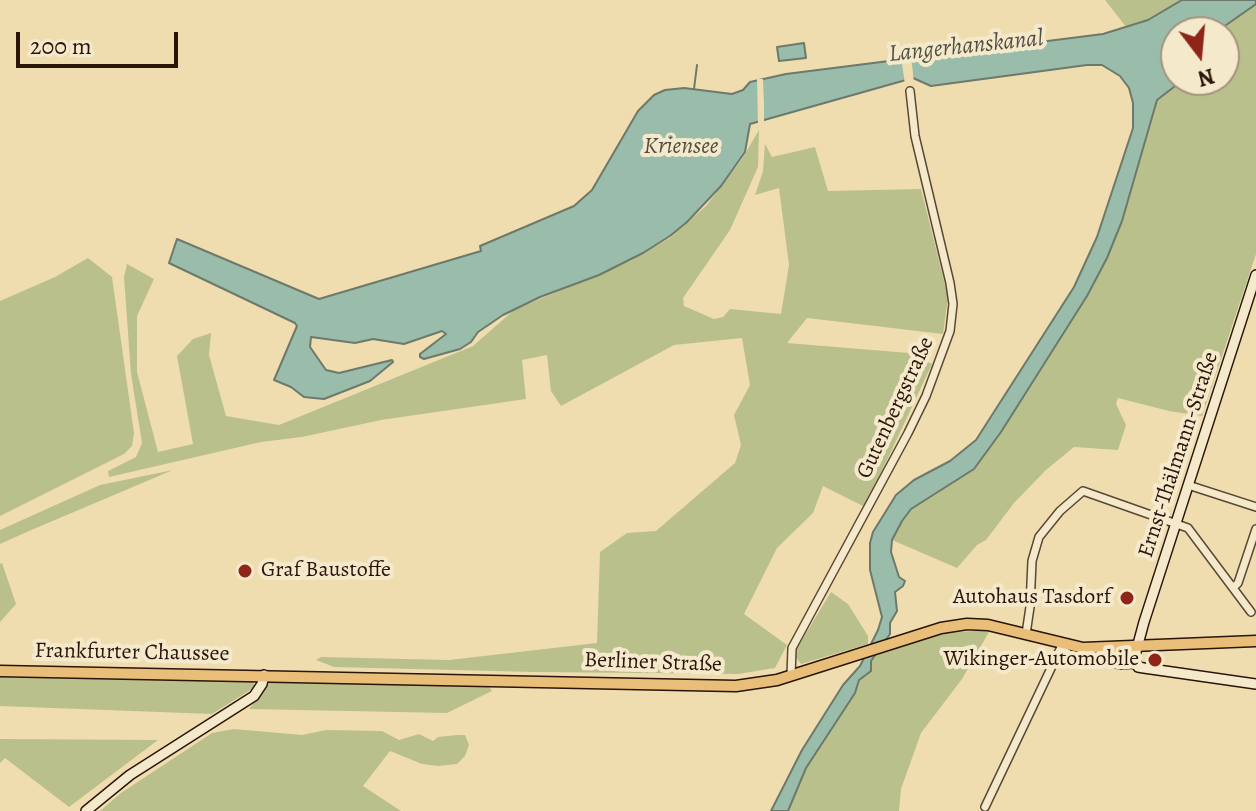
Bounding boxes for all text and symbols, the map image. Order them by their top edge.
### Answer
scale bar [20,16,182,66]
north arrow [1160,16,1240,96]
water label: Langerhanskanal [887,25,1045,69]
text: 200 m [30,30,92,62]
text: N [1194,61,1218,94]
water label: Kriensee [644,133,718,161]
street label: Gutenbergstraße [852,333,940,483]
street label: Ernst-Thälmann-Straße [1133,349,1225,561]
place label: Graf Baustoffe [261,558,391,584]
marker: Graf Baustoffe [236,562,254,580]
place label: Autohaus Tasdorf [953,585,1111,611]
marker: Autohaus Tasdorf [1118,589,1136,607]
street label: Frankfurter Chaussee [34,638,230,668]
street label: Berliner Straße [584,647,722,679]
place label: Wikinger-Automobile [943,647,1139,673]
marker: Wikinger-Automobile [1146,651,1164,669]

